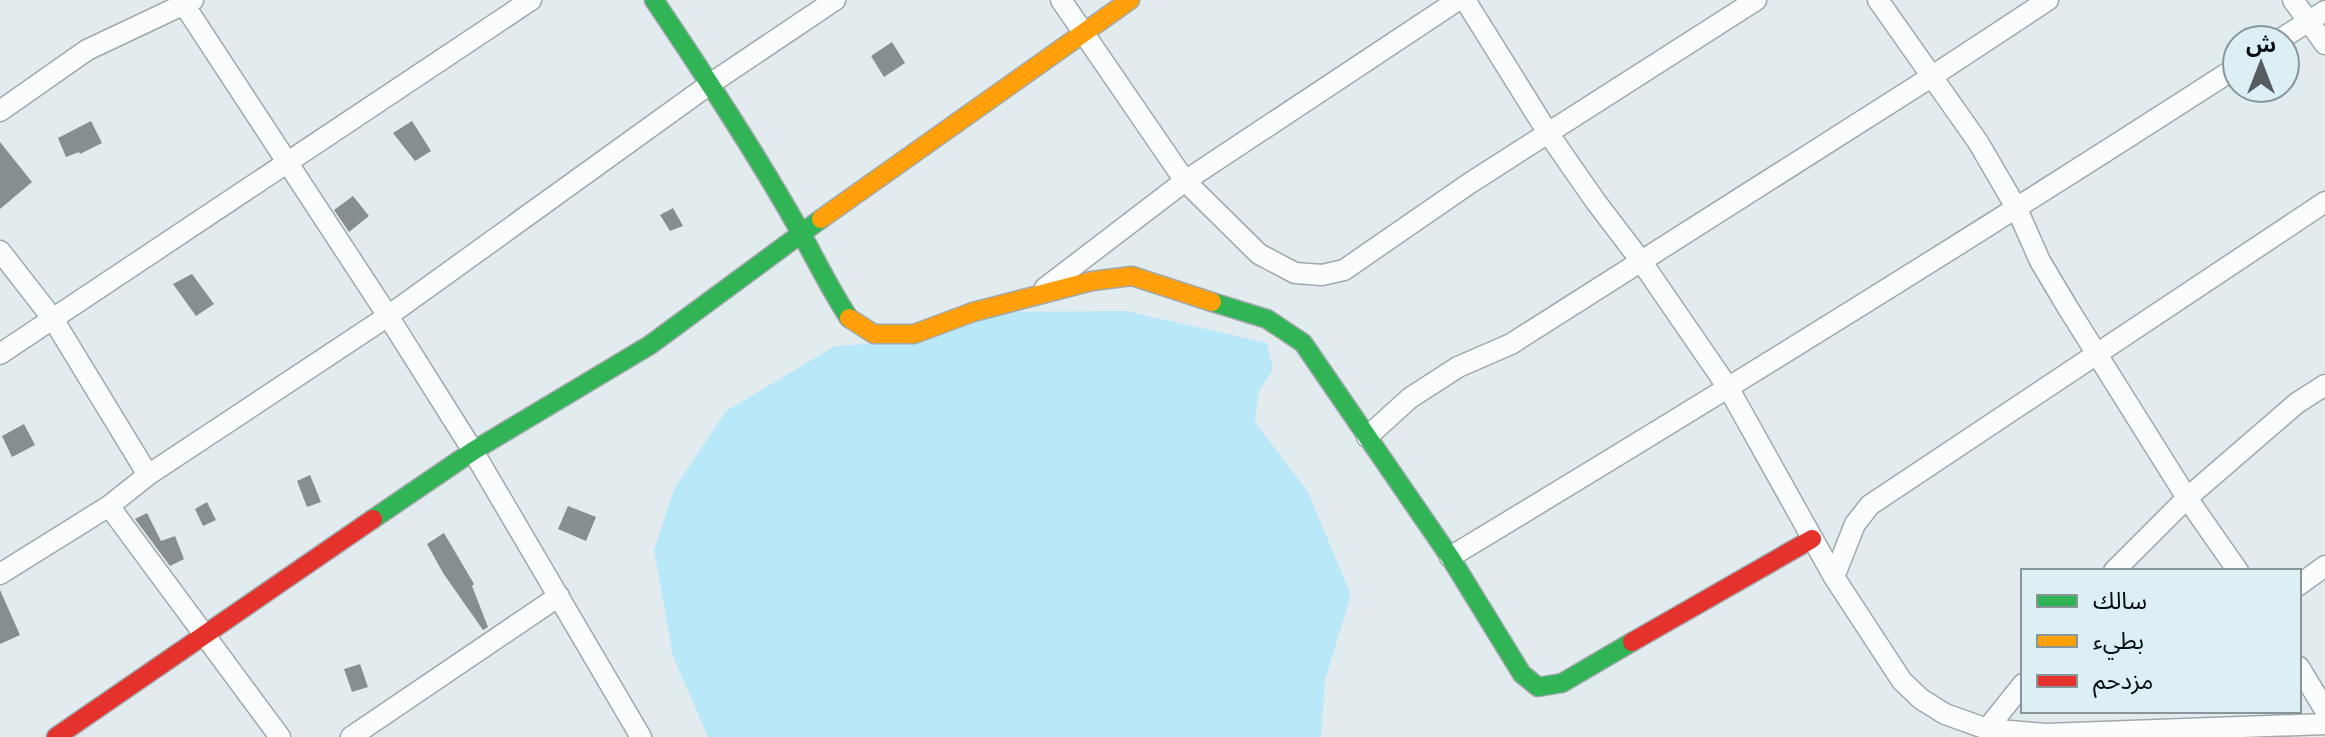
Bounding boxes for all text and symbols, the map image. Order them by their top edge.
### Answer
north arrow [2221,24,2301,104]
text: ش [2246,30,2276,57]
legend [2021,569,2301,713]
text: سالك [2093,585,2147,614]
text: بطيء [2093,625,2144,660]
text: مزدحم [2093,665,2153,698]

